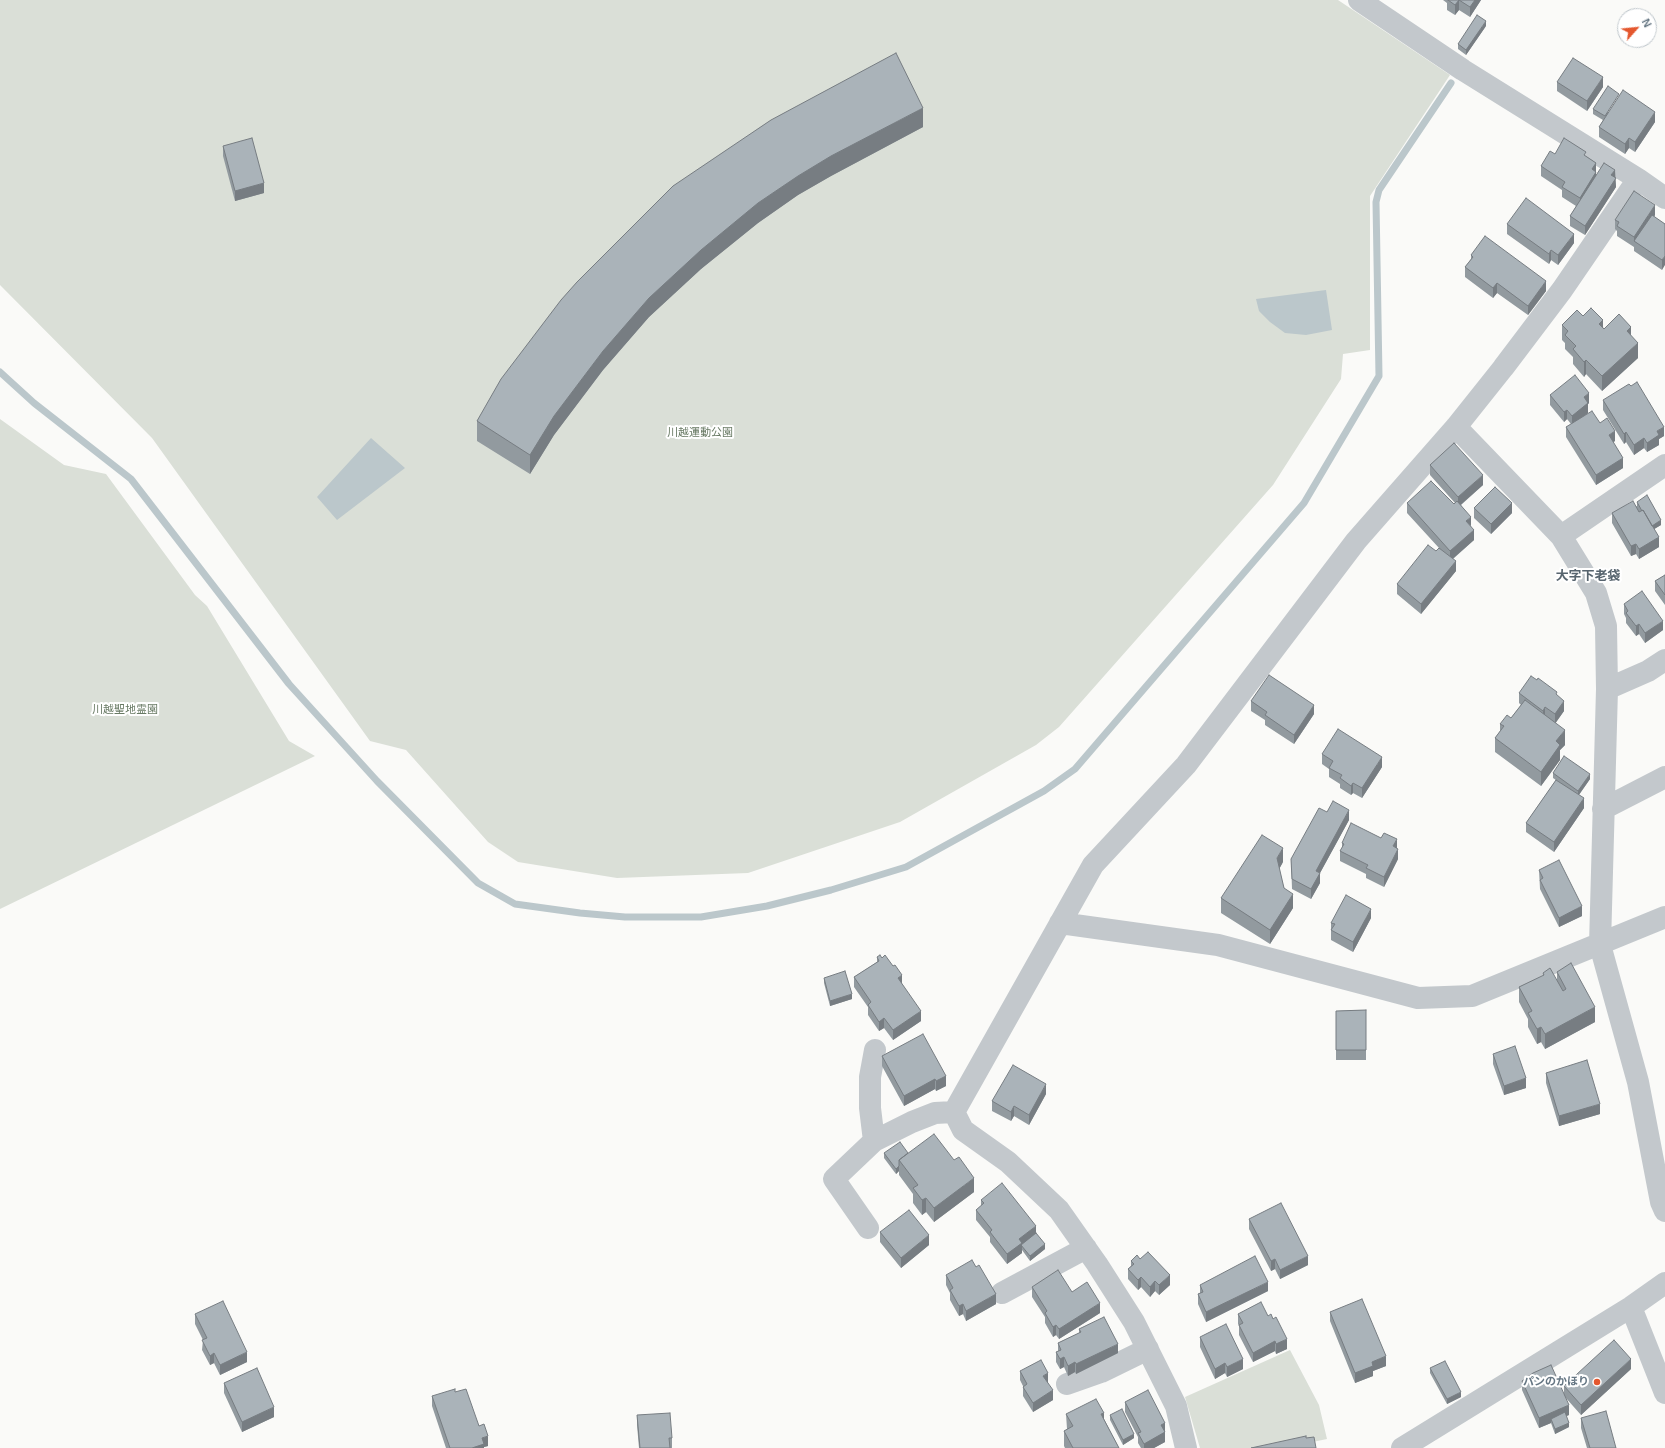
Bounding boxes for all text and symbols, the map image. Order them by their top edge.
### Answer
north arrow [1617,8,1657,48]
text: N [1640,17,1654,29]
park label: 川越運動公園 [667,426,733,440]
district label: 大字下老袋 [1556,568,1620,584]
park label: 川越聖地霊園 [92,703,158,717]
place label: パンのかほり [1523,1375,1589,1389]
marker: パンのかほり [1592,1377,1602,1387]

